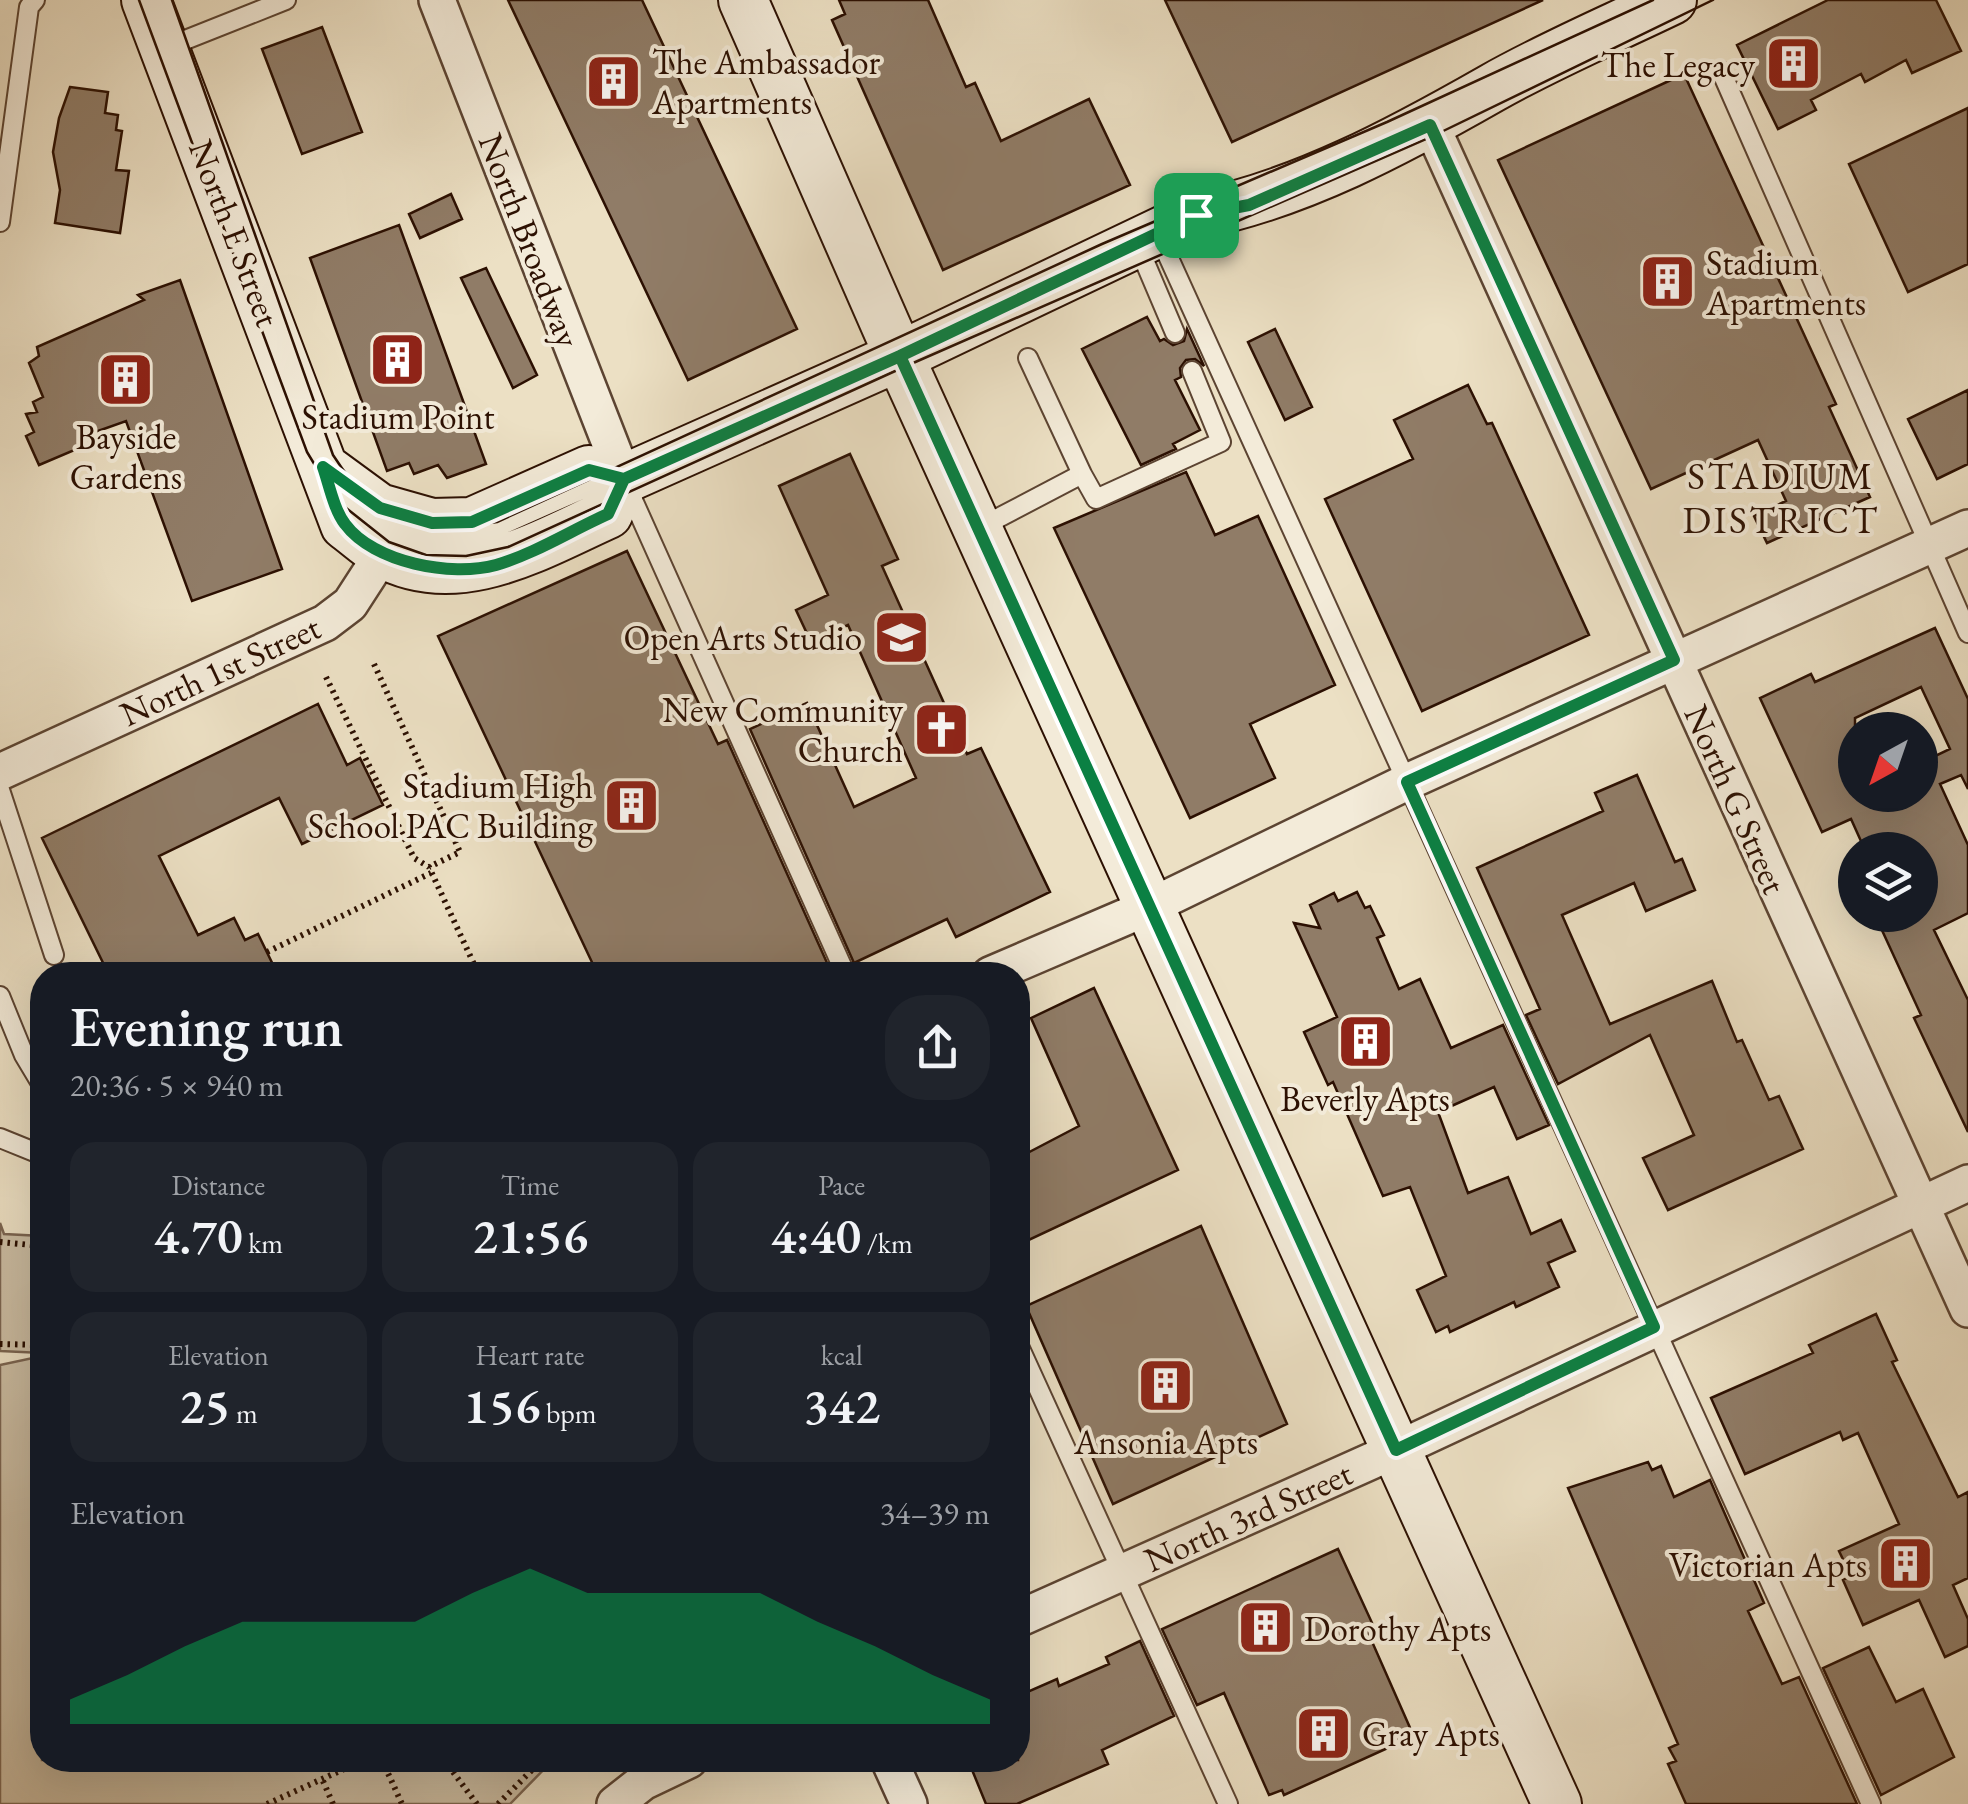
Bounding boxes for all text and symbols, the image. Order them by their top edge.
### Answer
building icon: The Legacy [1764,34,1824,94]
place label: The Ambassador Apartments [651,39,880,124]
place label: The Legacy [1601,42,1756,87]
building icon: The Ambassador Apartments [583,51,643,111]
street label: North Broadway [469,127,592,354]
street label: North E Street [179,133,291,333]
pin [1154,173,1239,258]
icon: arrive [1169,188,1224,243]
place label: Stadium Apartments [1705,240,1866,325]
building icon: Stadium Apartments [1637,252,1697,312]
building icon: Stadium Point [368,330,428,390]
building icon: Bayside Gardens [96,350,156,410]
place label: Stadium Point [301,394,495,439]
place label: Bayside Gardens [70,414,182,499]
district label: STADIUM DISTRICT [1682,451,1880,544]
street label: North 1st Street [113,604,327,736]
school or university icon: Open Arts Studio [871,607,931,667]
place label: Open Arts Studio [623,615,862,660]
place label: New Community Church [662,687,904,772]
street label: North G Street [1674,698,1798,900]
church icon: New Community Church [912,699,972,759]
north arrow [1838,712,1938,812]
map controls [1838,712,1938,932]
place label: Stadium High School PAC Building [308,763,594,848]
building icon: Stadium High School PAC Building [602,775,662,835]
button: layers [1838,832,1938,932]
text: Evening run [70,991,343,1062]
button: share [885,995,990,1100]
building icon: Beverly Apts [1335,1012,1395,1072]
text: 20:36 · 5 × 940 m [70,1064,283,1106]
place label: Beverly Apts [1280,1076,1450,1121]
text: Distance [172,1167,265,1203]
text: Time [501,1167,559,1203]
text: Pace [818,1167,865,1203]
text: 4.70 [154,1203,243,1268]
text: 21:56 [472,1203,588,1268]
text: 4:40 [771,1203,861,1268]
text: km [243,1225,283,1261]
text: /km [861,1225,913,1261]
text: Elevation [168,1337,269,1373]
text: Heart rate [476,1337,584,1373]
text: kcal [821,1337,863,1373]
building icon: Ansonia Apts [1136,1355,1196,1415]
text: 25 [179,1373,230,1438]
text: 156 [463,1373,540,1438]
text: 342 [803,1373,880,1438]
text: m [230,1395,258,1431]
text: bpm [540,1395,597,1431]
place label: Ansonia Apts [1073,1419,1258,1464]
street label: North 3rd Street [1137,1450,1359,1582]
text: Elevation [70,1492,185,1534]
text: 34–39 m [880,1492,990,1534]
building icon: Victorian Apts [1876,1534,1936,1594]
place label: Victorian Apts [1669,1542,1867,1587]
building icon: Dorothy Apts [1235,1598,1295,1658]
place label: Dorothy Apts [1304,1606,1491,1651]
building icon: Gray Apts [1293,1703,1353,1763]
place label: Gray Apts [1362,1711,1500,1756]

